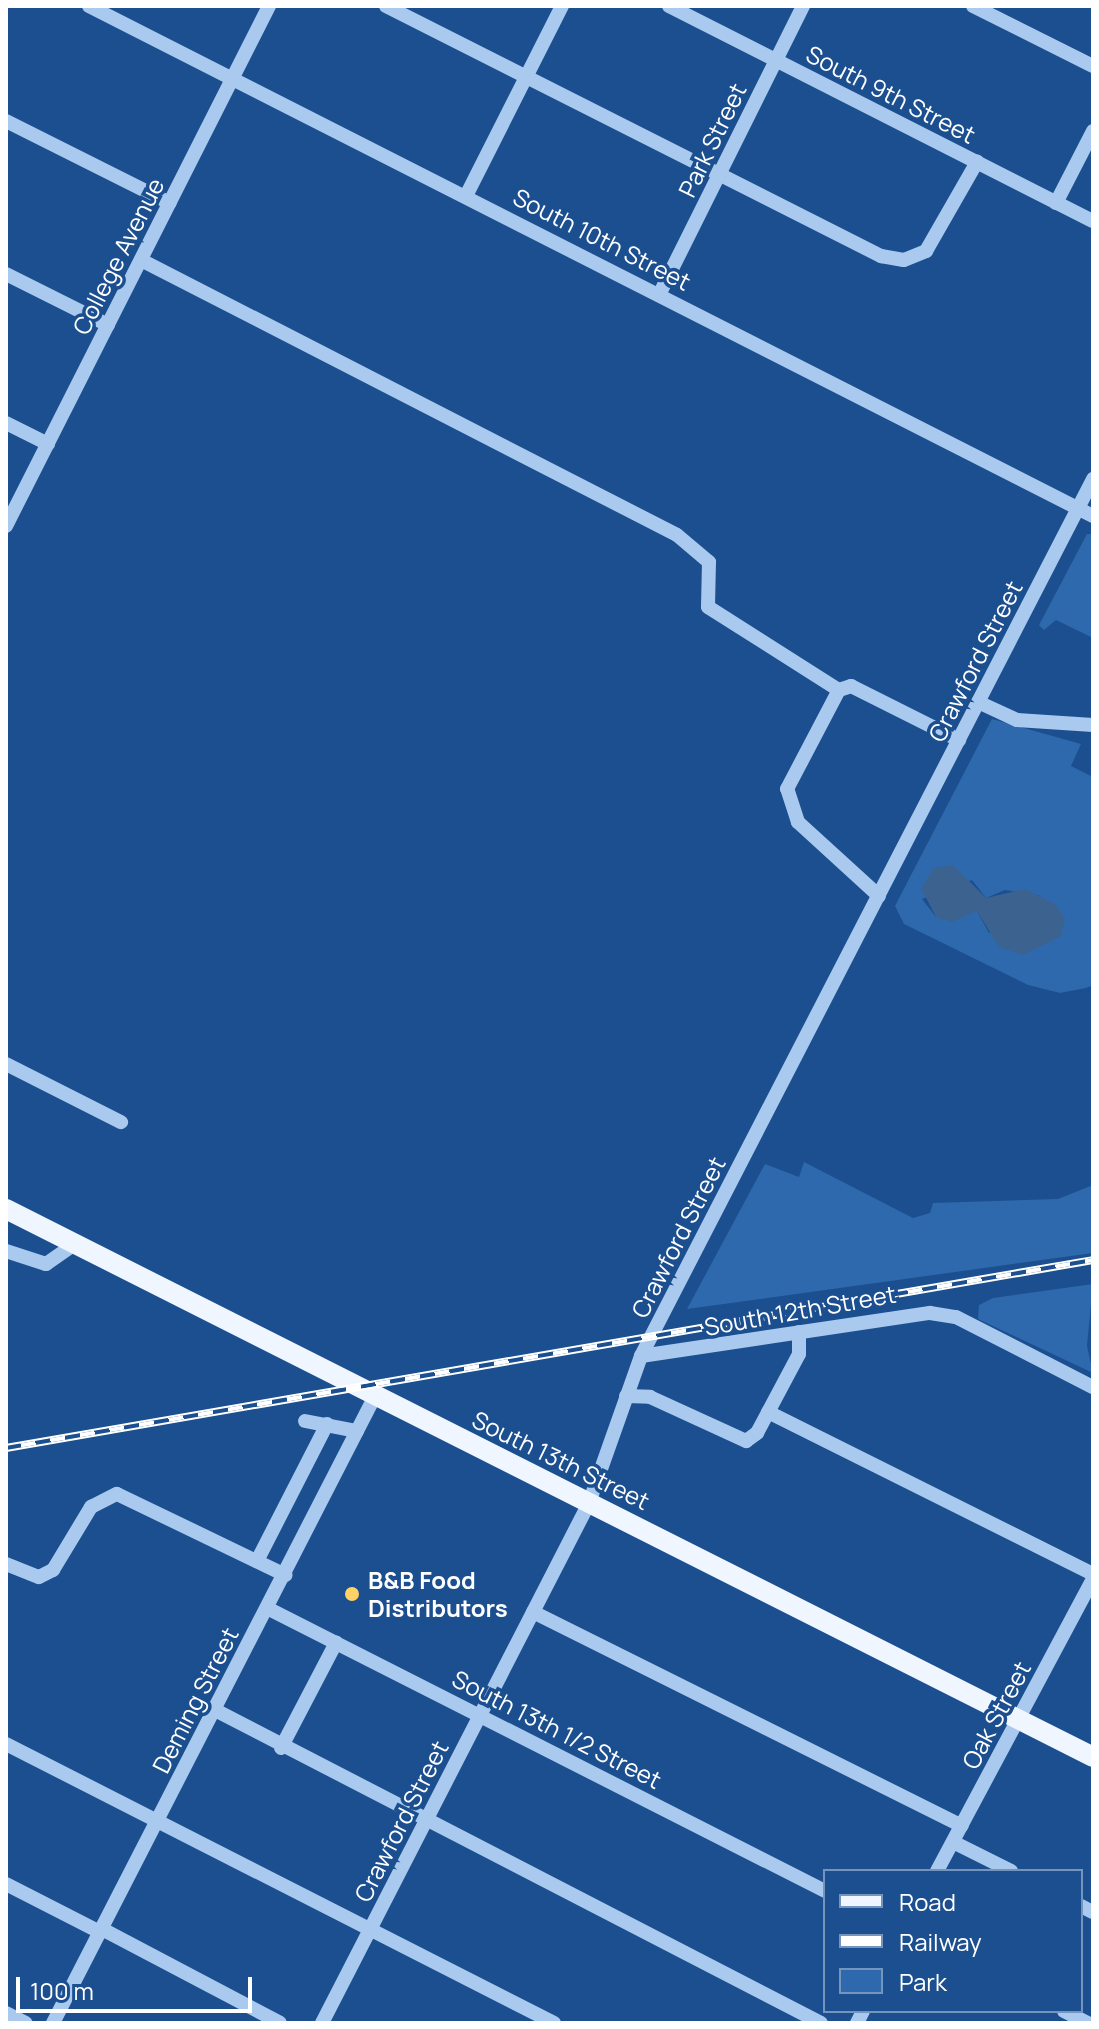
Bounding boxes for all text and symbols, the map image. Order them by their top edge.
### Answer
street label: South 9th Street [802,39,980,149]
street label: Park Street [672,78,752,202]
street label: College Avenue [66,173,170,339]
street label: South 10th Street [509,182,695,296]
street label: Crawford Street [922,576,1028,746]
street label: Crawford Street [625,1152,731,1322]
street label: South 12th Street [702,1279,898,1341]
street label: South 13th Street [468,1405,654,1515]
place label: B&B Food Distributors [368,1566,508,1622]
marker: B&B Food Distributors [343,1585,361,1603]
street label: Deming Street [146,1622,244,1778]
street label: Oak Street [956,1656,1036,1774]
street label: South 13th 1/2 Street [448,1664,666,1794]
street label: Crawford Street [348,1736,454,1906]
legend [823,1869,1083,2013]
text: Road [899,1885,956,1918]
text: Railway [899,1925,982,1958]
scale bar [20,1961,256,2011]
text: Park [899,1965,947,1998]
text: 100 m [30,1974,94,2007]

